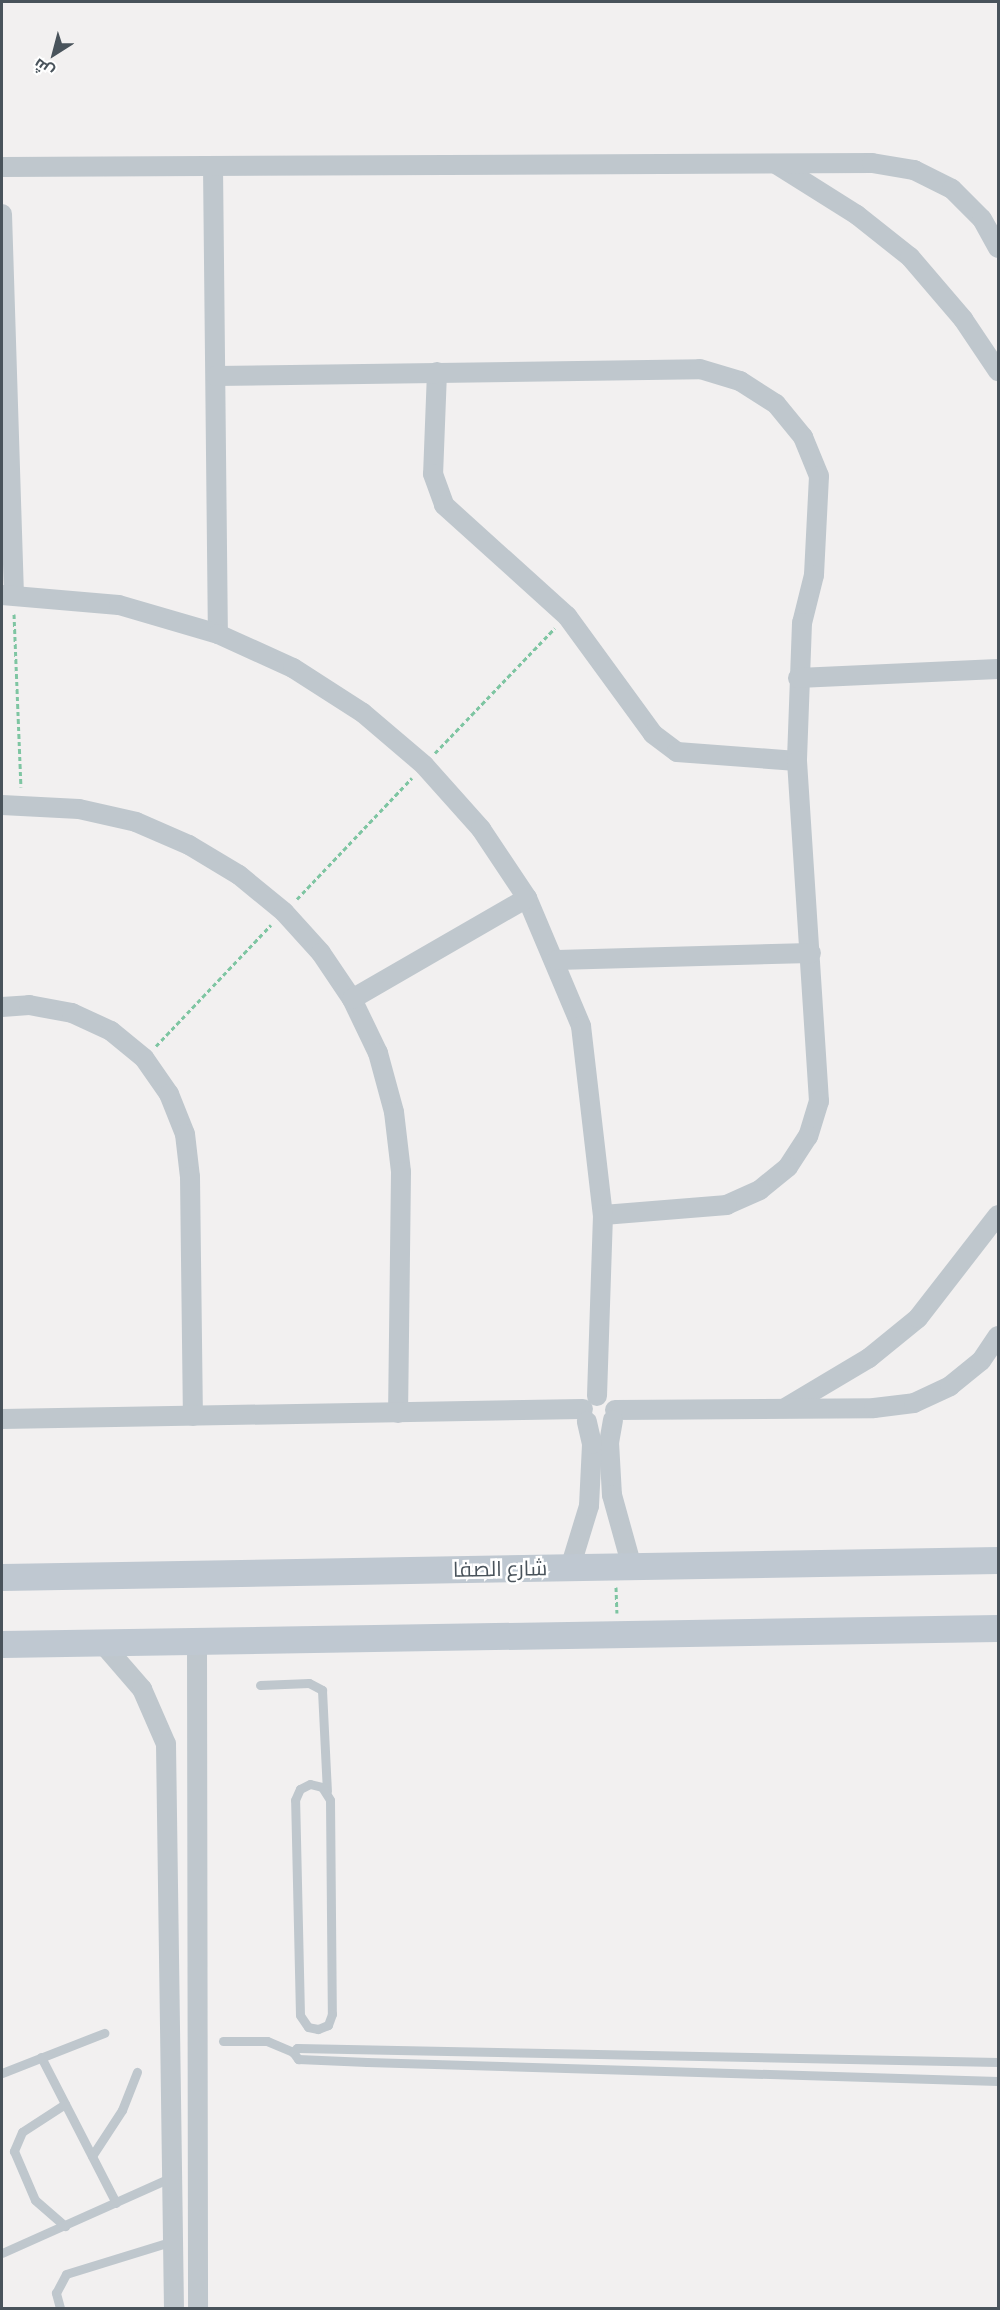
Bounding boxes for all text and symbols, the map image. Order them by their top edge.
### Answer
north arrow [24,24,84,84]
text: ش [29,54,58,83]
street label: شارع الصفا [453,1556,547,1582]

